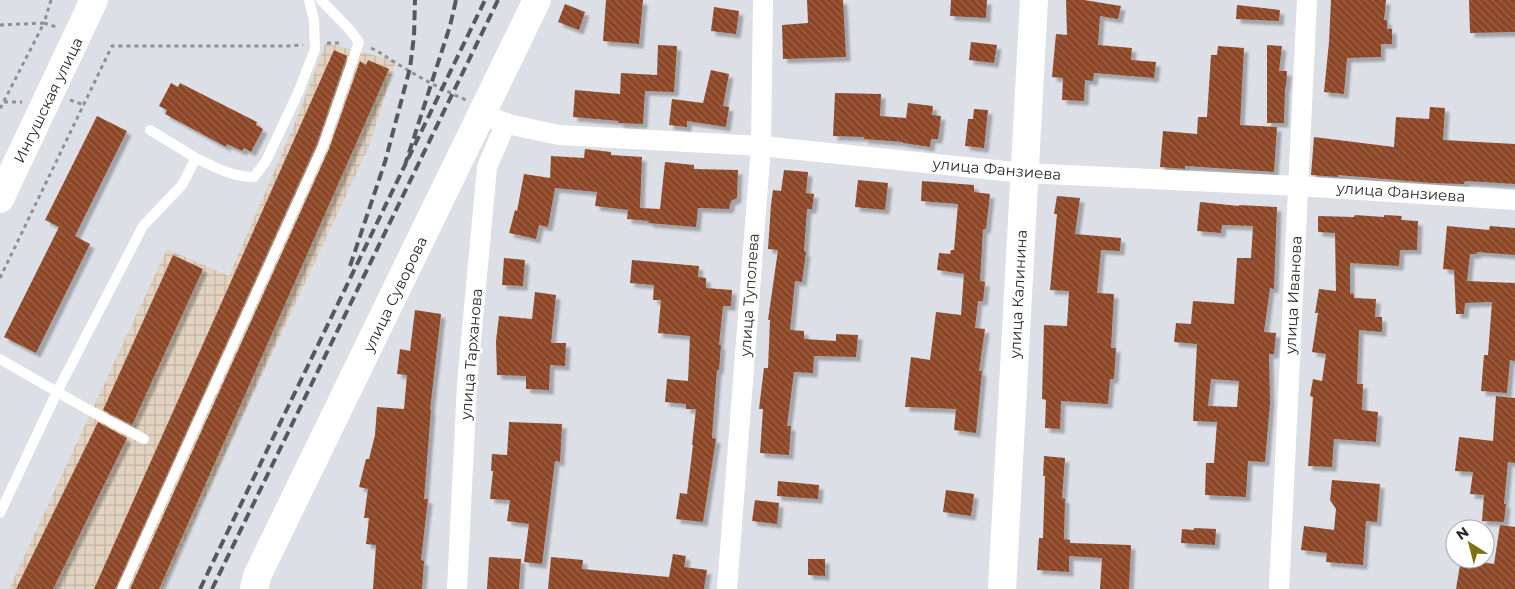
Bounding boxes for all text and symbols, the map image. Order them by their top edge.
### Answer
street label: Ингушская улица [9,34,87,166]
street label: улица Фанзиева [931,154,1062,184]
street label: улица Фанзиева [1335,178,1466,206]
street label: улица Калинина [1005,229,1031,360]
street label: улица Суворова [358,233,431,356]
street label: улица Туполева [735,233,763,358]
street label: улица Иванова [1280,235,1306,356]
street label: улица Тарханова [456,287,486,422]
north arrow [1445,519,1495,569]
text: N [1452,523,1472,544]

